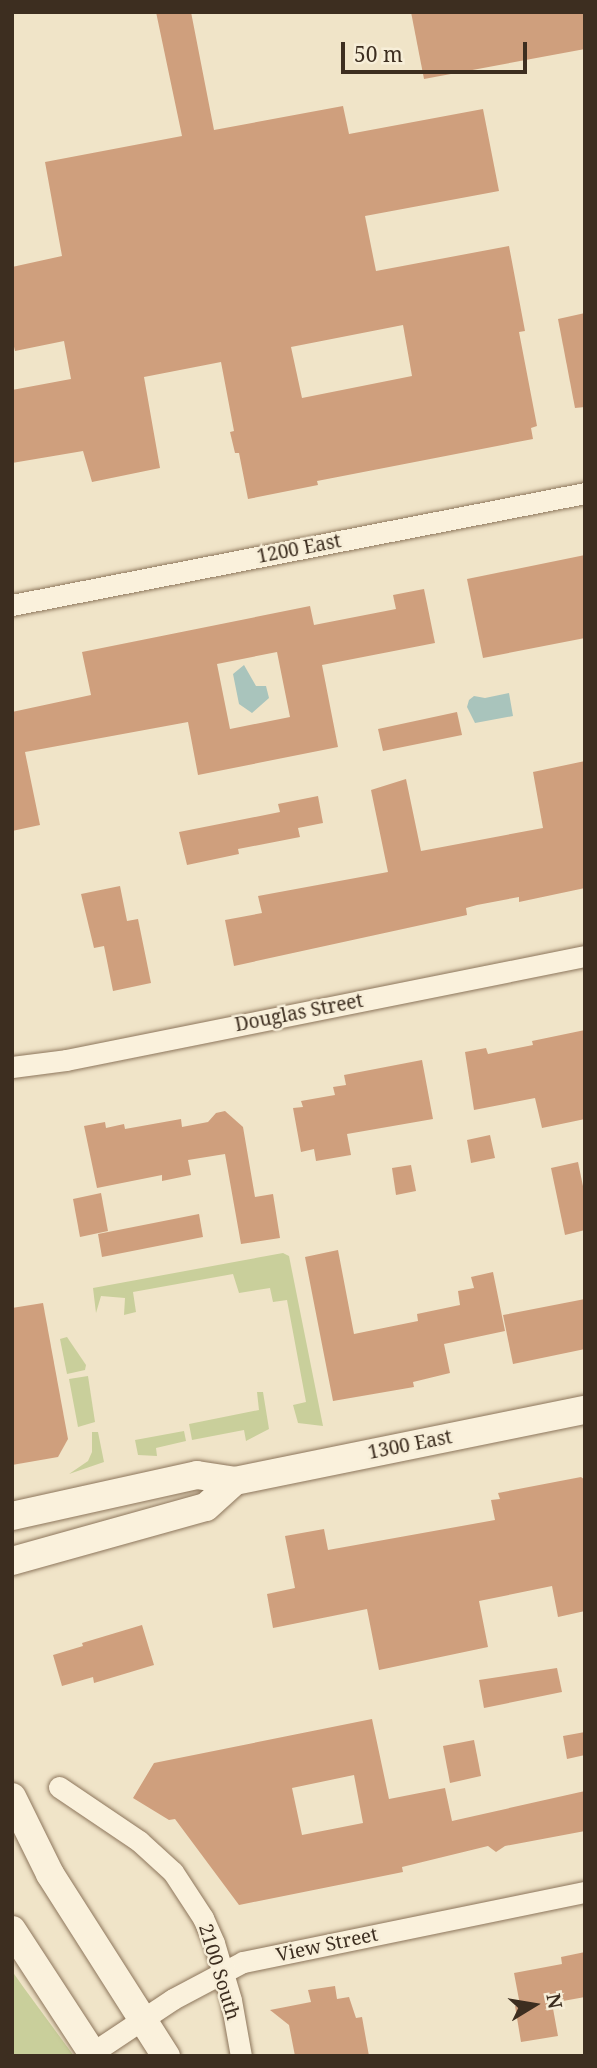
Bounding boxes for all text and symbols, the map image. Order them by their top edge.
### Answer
scale bar [345,28,530,72]
text: 50 m [354,40,403,68]
street label: 1200 East [255,530,343,568]
street label: Douglas Street [233,989,365,1037]
street label: 1300 East [366,1426,454,1464]
street label: 2100 South [194,1921,244,2023]
street label: View Street [274,1923,380,1967]
north arrow [499,1970,569,2040]
text: N [540,1991,569,2011]

